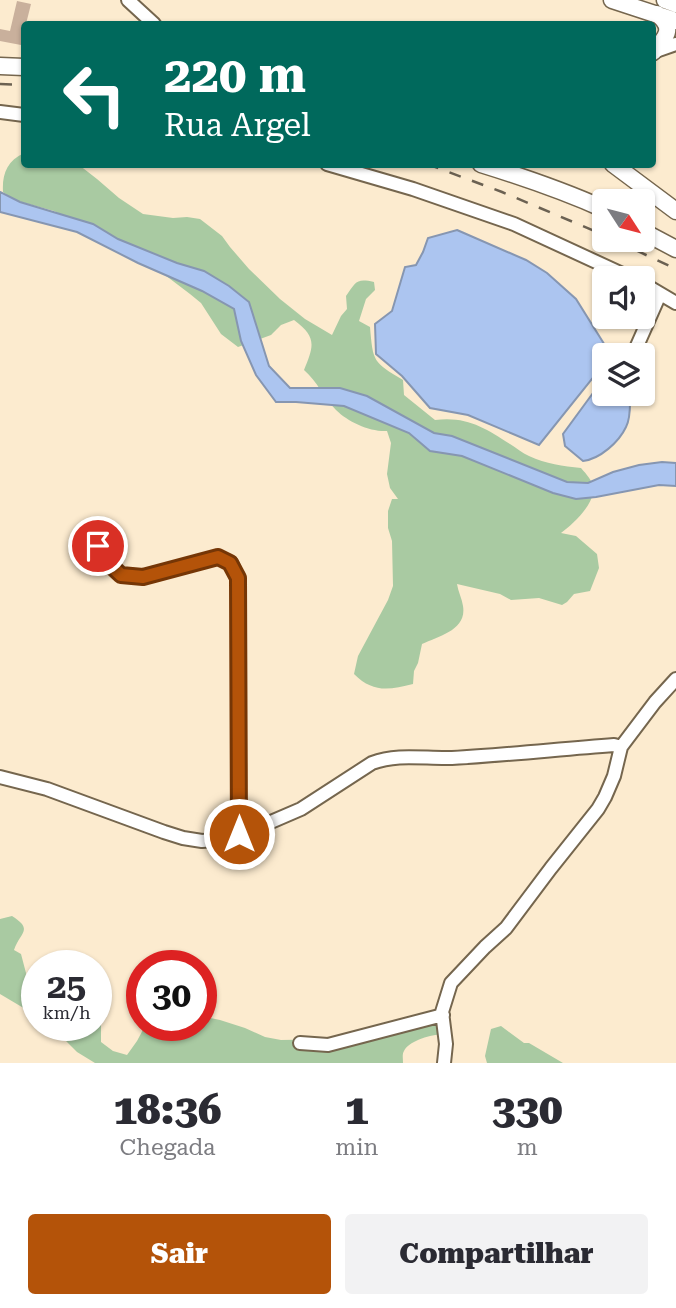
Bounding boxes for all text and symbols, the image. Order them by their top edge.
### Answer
text: 220 m [164,47,306,104]
icon: left [49,49,140,140]
text: Rua Argel [164,106,311,144]
north arrow [592,189,654,252]
map controls [592,189,655,406]
button: sound [592,266,655,329]
button: layers [592,343,655,406]
pin [68,516,128,576]
icon: arrive [79,527,117,565]
position arrow [202,797,276,871]
speed limit sign: 30 [126,950,217,1041]
text: 25 [47,966,86,1007]
text: km/h [42,1002,91,1023]
text: 18:36 [114,1085,222,1134]
text: 1 [345,1085,369,1134]
text: 330 [492,1085,562,1134]
text: Chegada [120,1134,216,1161]
text: min [335,1134,378,1161]
text: m [517,1134,538,1161]
button: Sair [28,1214,331,1294]
button: Compartilhar [345,1214,648,1294]

